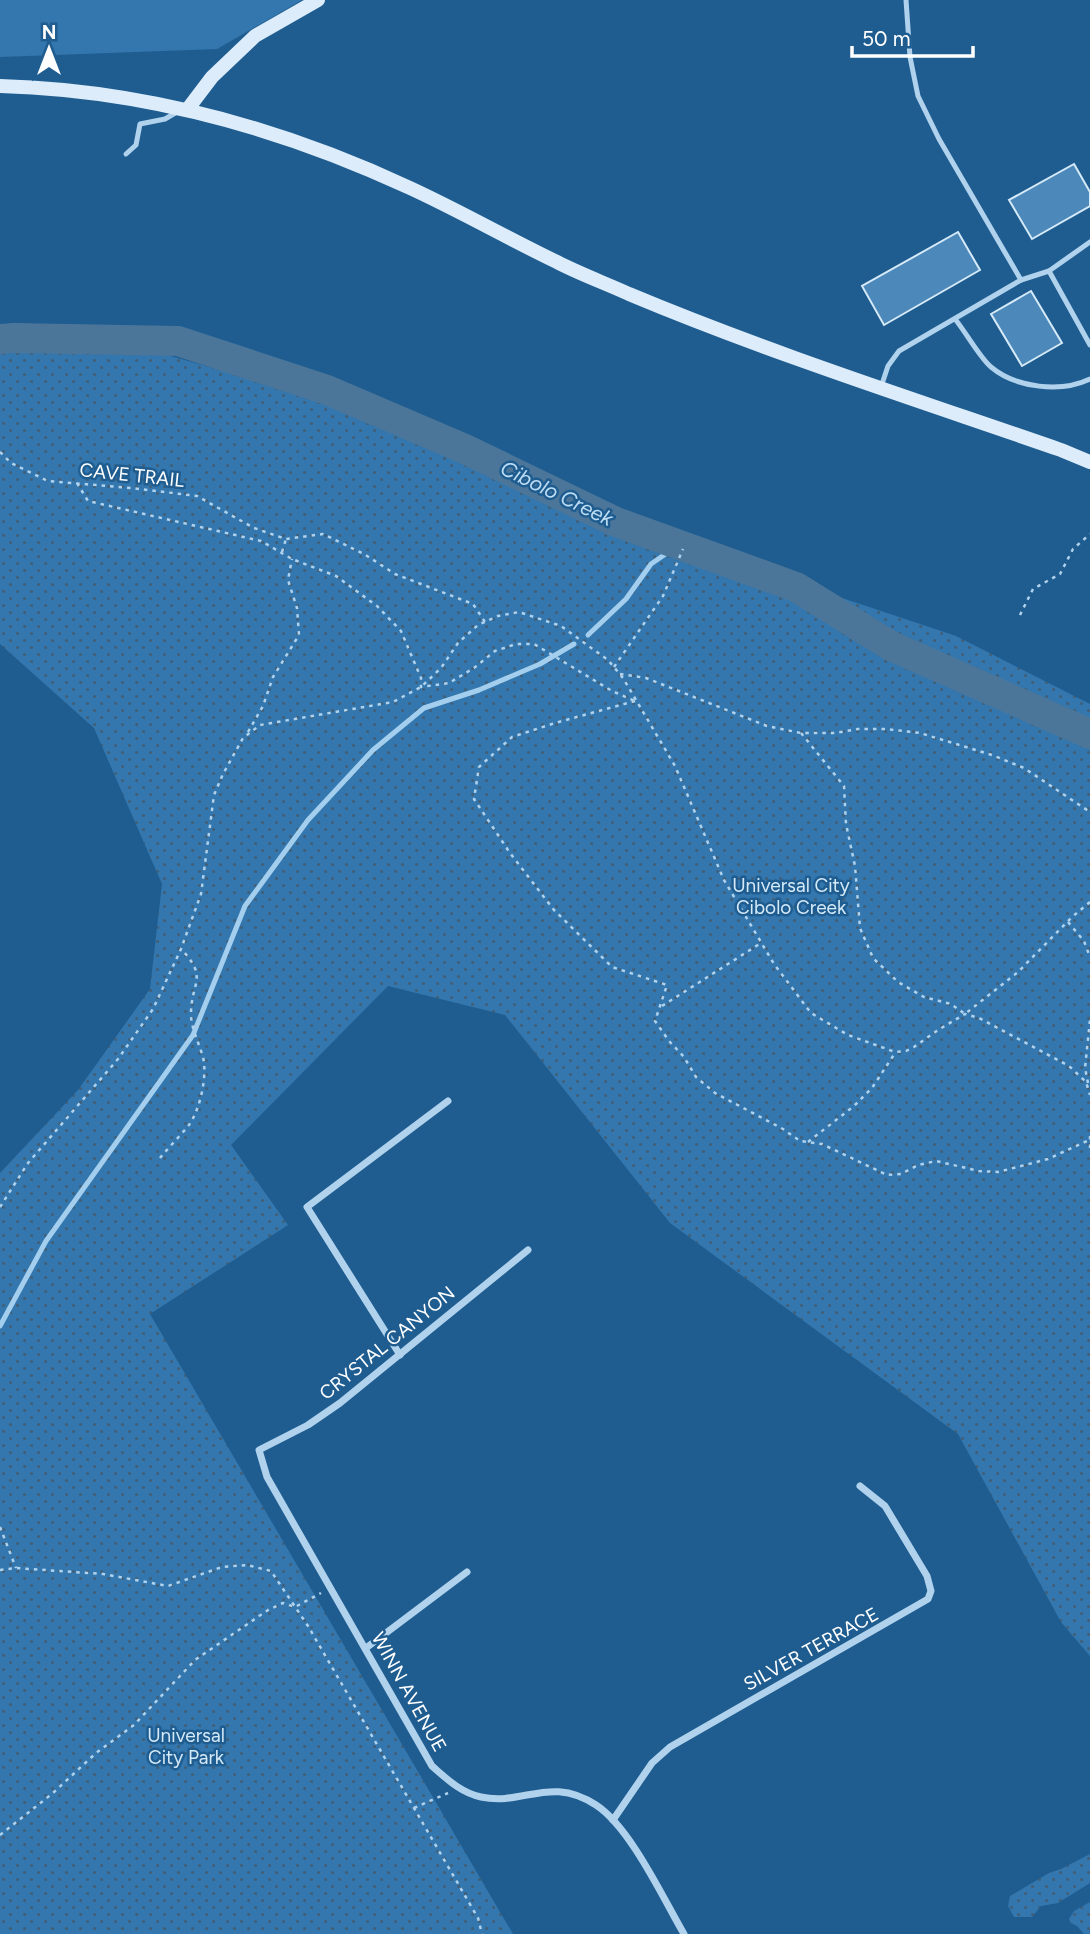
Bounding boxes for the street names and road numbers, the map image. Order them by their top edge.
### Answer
street label: CAVE TRAIL [79,458,186,492]
street label: CRYSTAL CANYON [315,1281,459,1405]
street label: SILVER TERRACE [740,1602,882,1696]
street label: WINN AVENUE [367,1628,451,1756]

